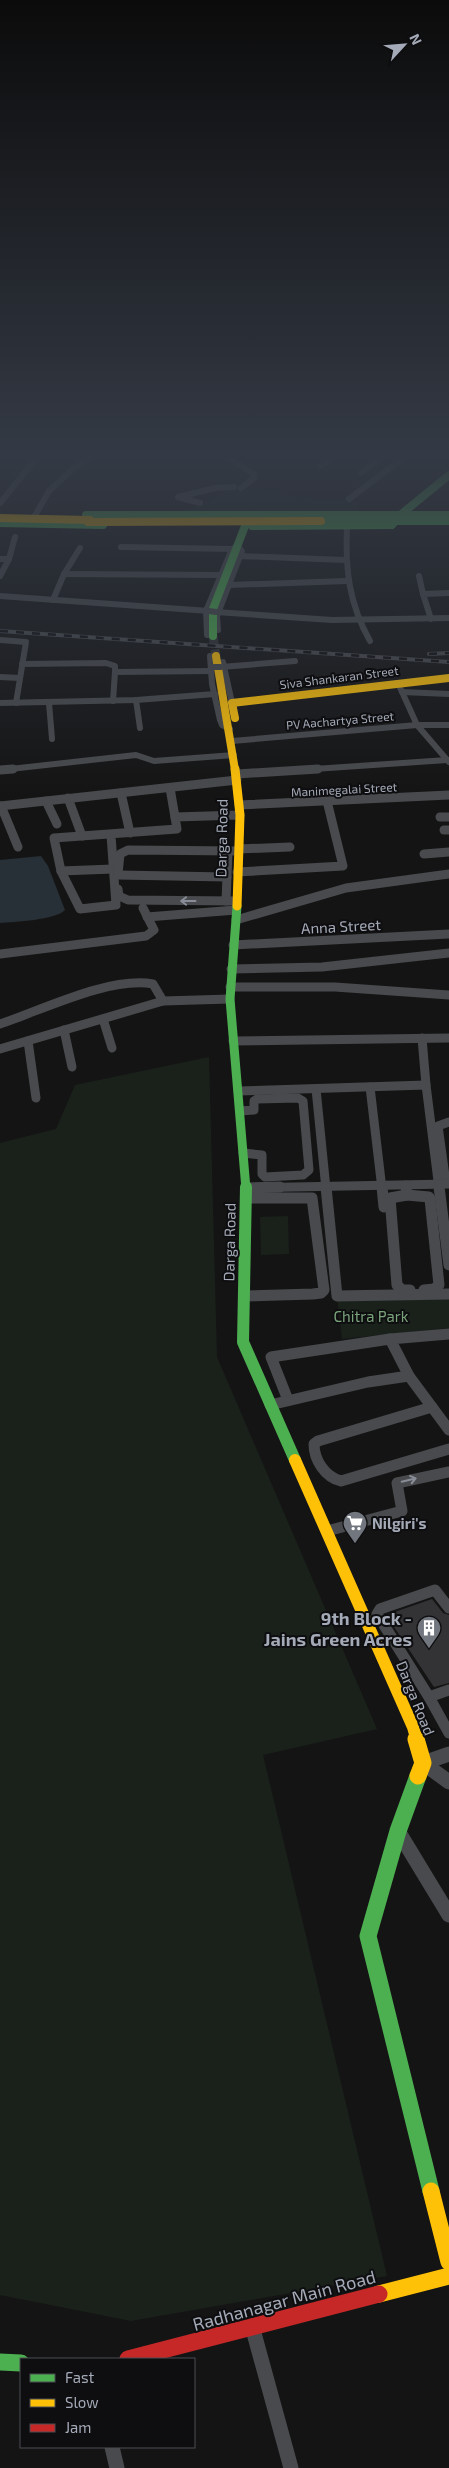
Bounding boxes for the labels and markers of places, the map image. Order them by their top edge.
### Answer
supermarket icon: Nilgiri's [342,1510,368,1544]
place label: Nilgiri's [372,1514,426,1532]
place label: 9th Block - Jains Green Acres [264,1607,412,1650]
building icon: 9th Block - Jains Green Acres [416,1615,442,1649]

